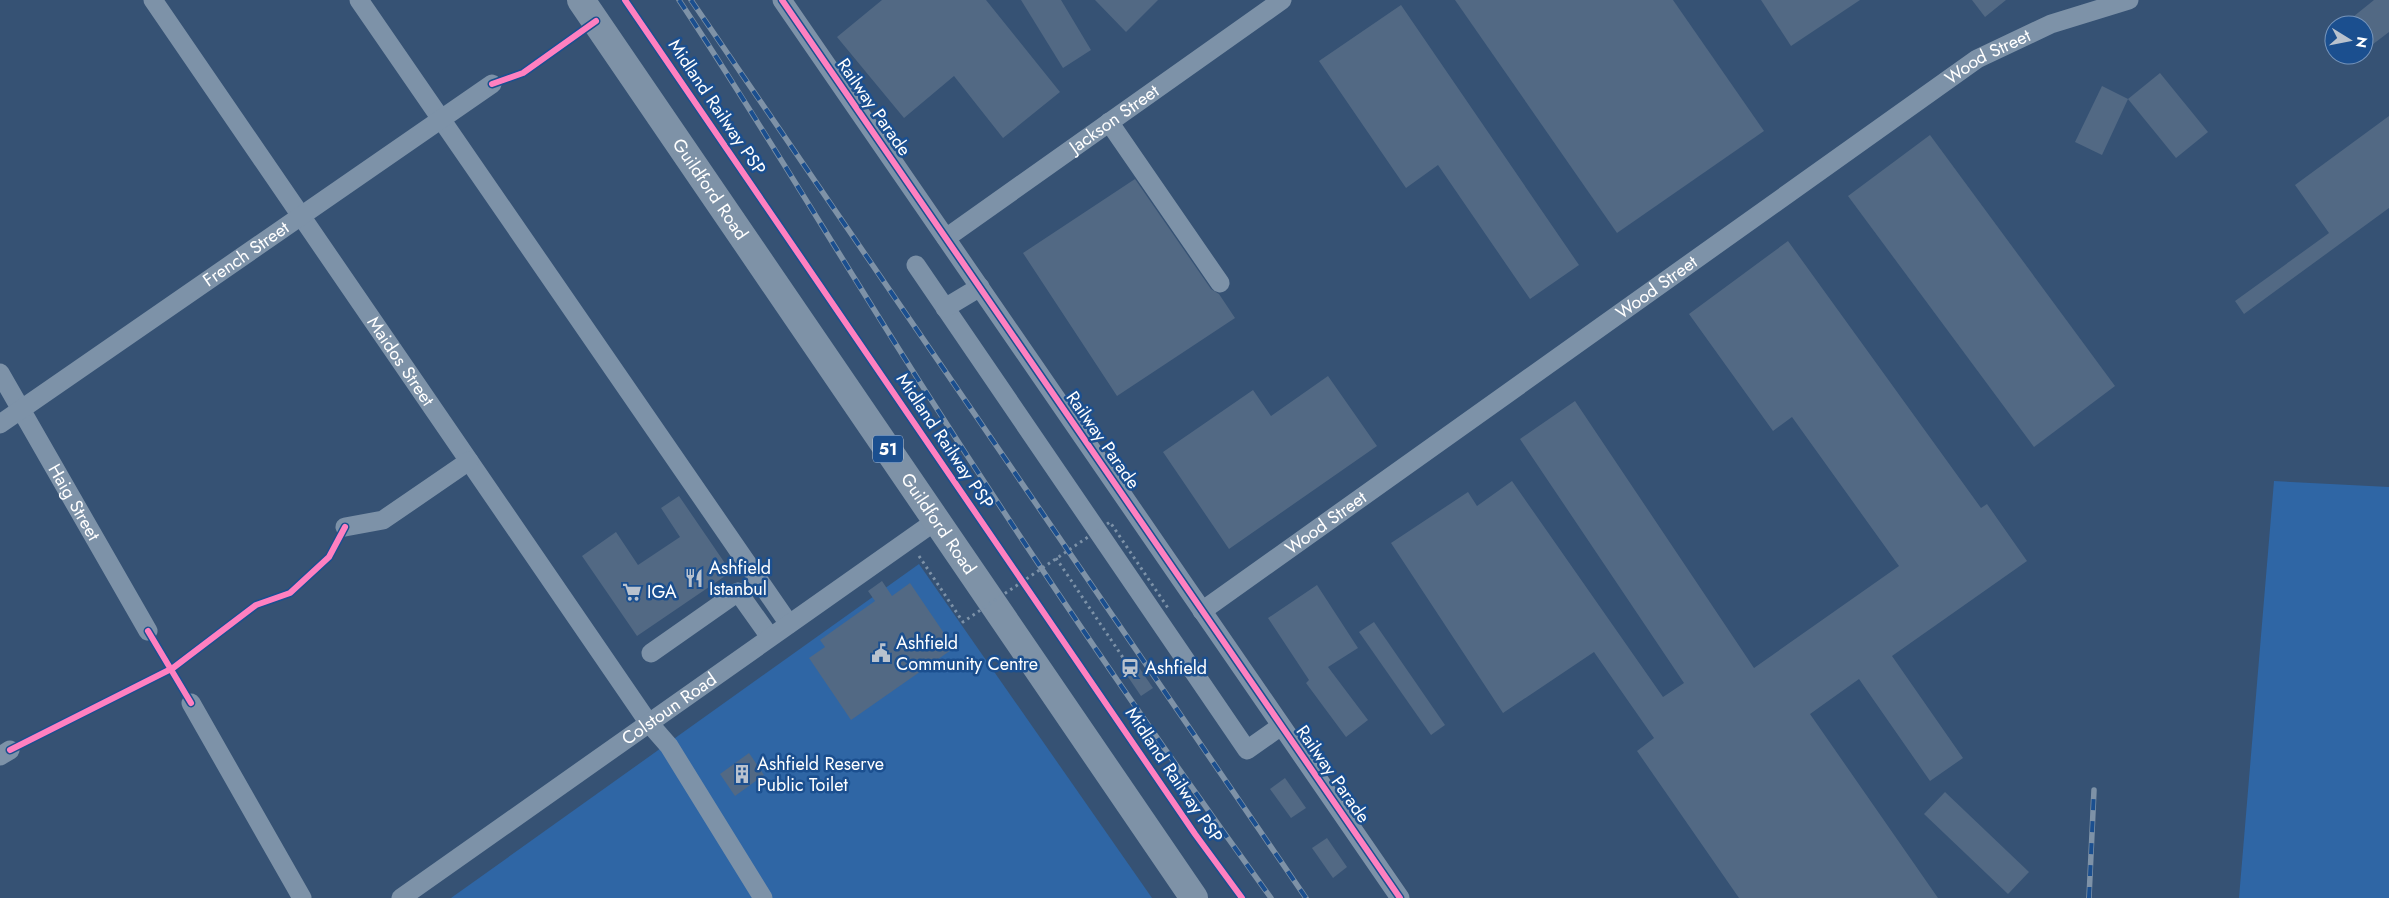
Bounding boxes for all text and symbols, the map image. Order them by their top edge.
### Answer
north arrow [2324,15,2374,65]
street label: Wood Street [1939,22,2035,91]
street label: Midland Railway PSP [662,34,772,180]
text: N [2351,35,2373,49]
street label: Railway Parade [831,53,917,161]
street label: Jackson Street [1062,78,1165,161]
street label: Guildford Road [666,133,754,245]
street label: French Street [198,215,295,293]
street label: Wood Street [1610,249,1703,325]
street label: Maidos Street [361,311,441,412]
street label: Midland Railway PSP [890,368,1000,514]
street label: Railway Parade [1060,386,1146,494]
road number: 51 [873,436,903,462]
street label: Haig Street [42,459,107,546]
street label: Guildford Road [894,467,983,580]
street label: Wood Street [1280,484,1372,561]
place label: Ashfield Istanbul [709,555,771,602]
restaurant icon: Ashfield Istanbul [683,567,705,589]
place label: IGA [647,579,677,605]
supermarket icon: IGA [621,581,643,603]
place label: Ashfield Community Centre [896,630,1038,677]
public building icon: Ashfield Community Centre [870,642,892,664]
place label: Ashfield [1145,655,1207,681]
station icon: Ashfield [1119,657,1141,679]
street label: Colstoun Road [616,666,722,752]
street label: Midland Railway PSP [1119,702,1229,848]
street label: Railway Parade [1290,720,1376,828]
place label: Ashfield Reserve Public Toilet [757,751,884,798]
building icon: Ashfield Reserve Public Toilet [731,763,753,785]

